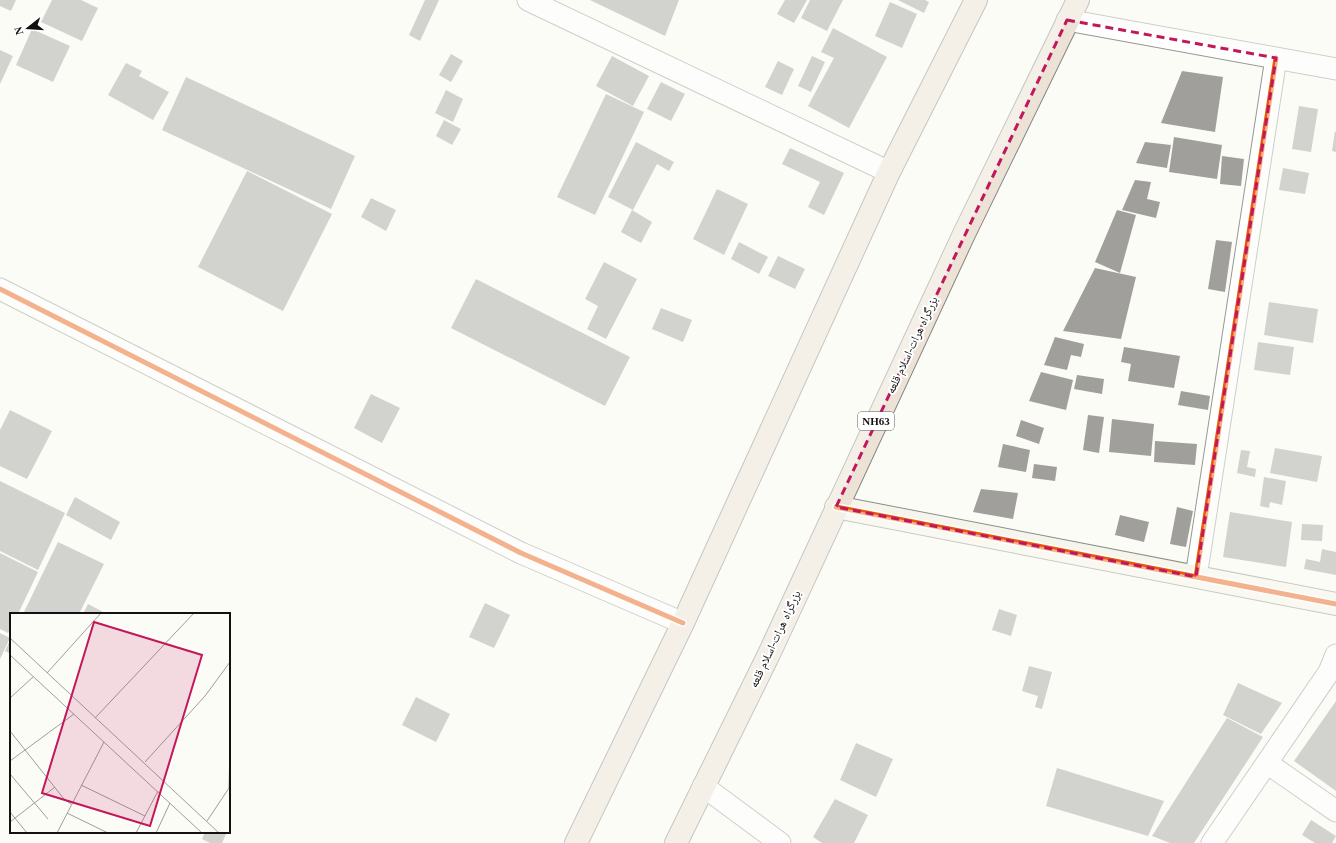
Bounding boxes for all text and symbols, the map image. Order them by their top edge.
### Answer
north arrow [8,8,48,48]
text: N [12,25,25,36]
street label: بزرگراه هرات-اسلام قلعه [883,294,942,396]
road number: NH63 [858,412,894,430]
street label: بزرگراه هرات-اسلام قلعه [746,588,805,690]
inset map [10,613,230,833]

